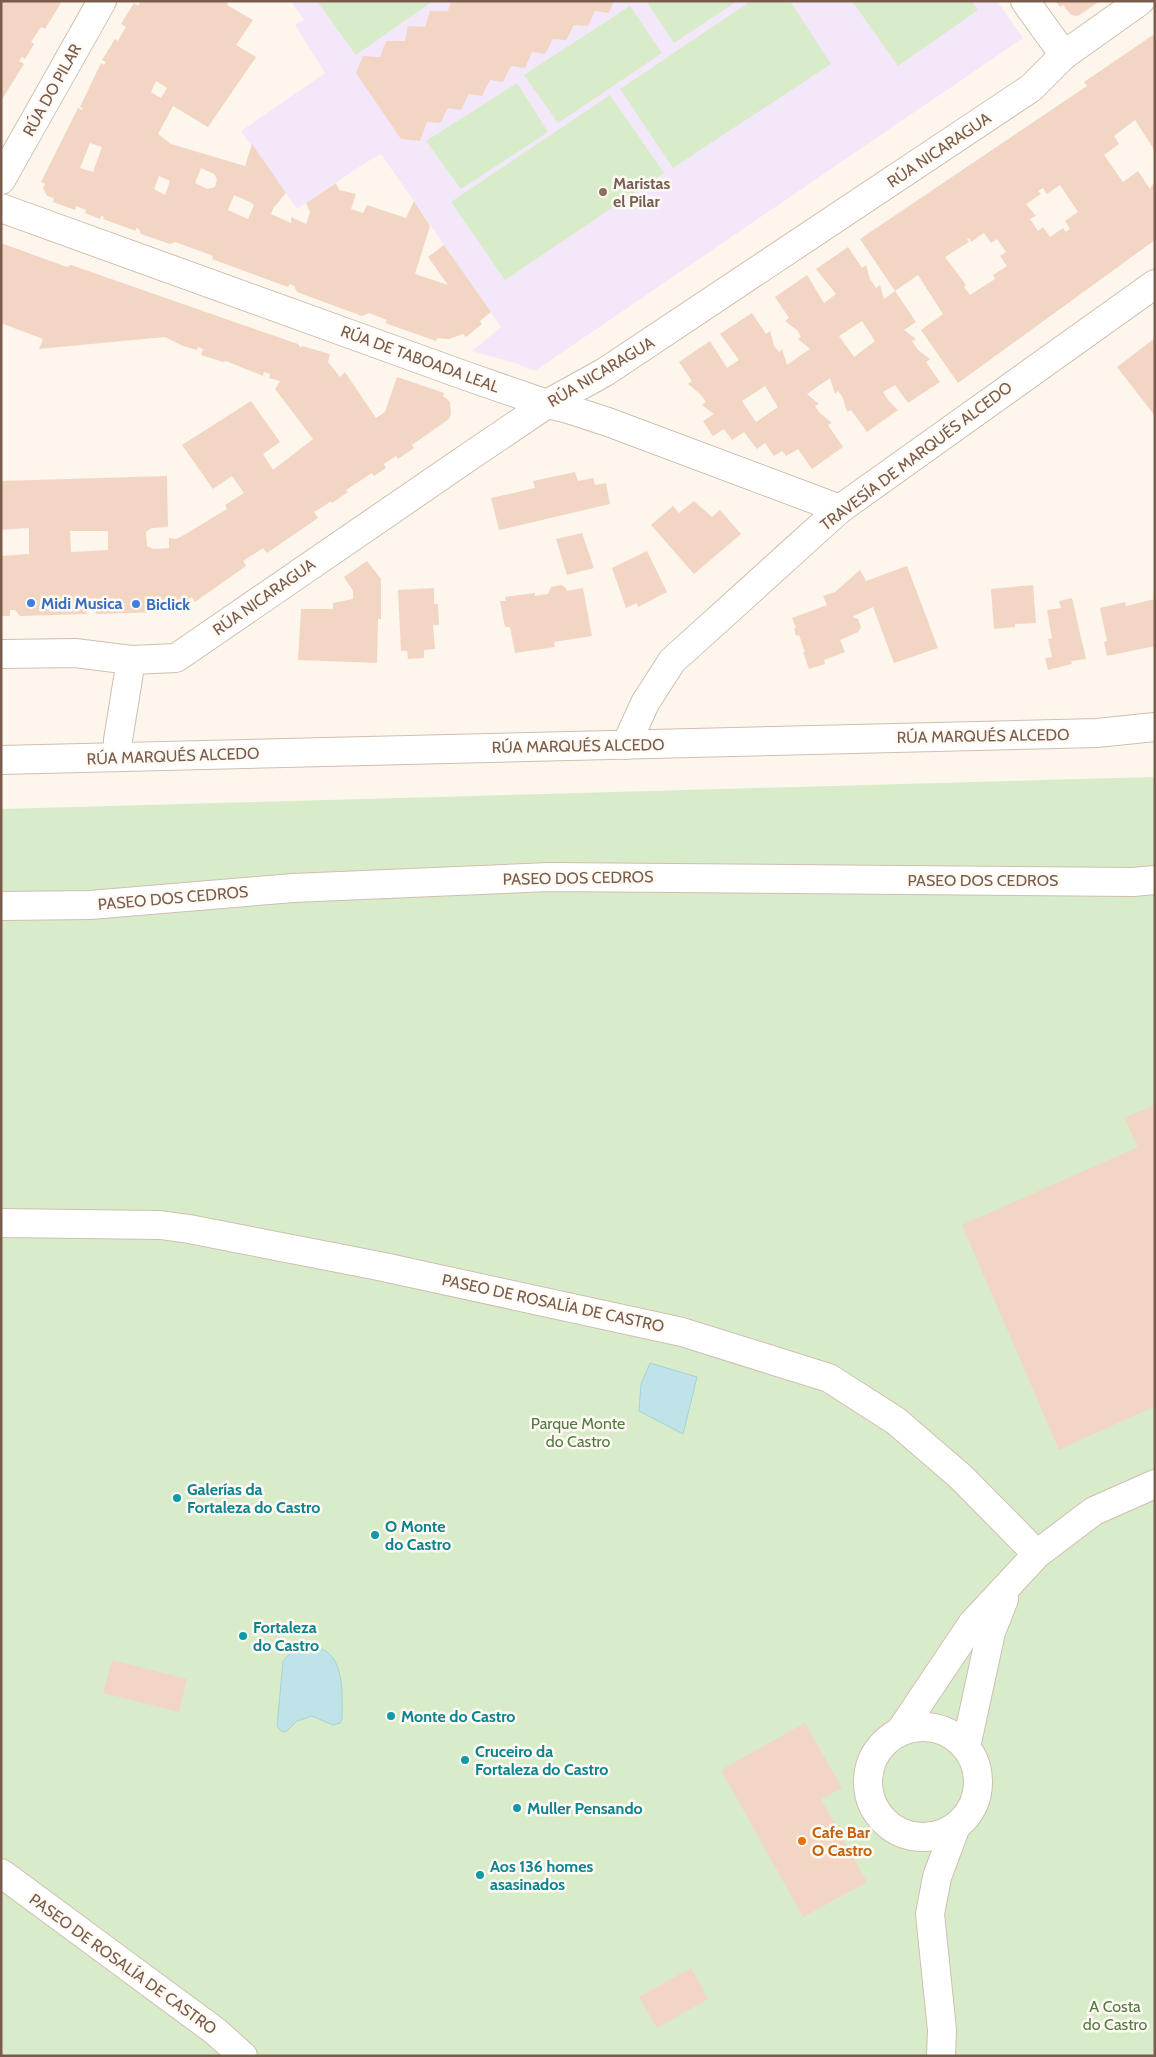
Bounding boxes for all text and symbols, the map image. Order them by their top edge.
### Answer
street label: RÚA DO PILAR [19,40,85,140]
street label: RÚA NICARAGUA [884,108,994,192]
place label: Maristas el Pilar [613,174,671,211]
marker: Maristas el Pilar [597,186,609,198]
street label: RÚA DE TABOADA LEAL [338,321,502,397]
street label: RÚA NICARAGUA [544,333,658,411]
street label: TRAVESÍA DE MARQUÉS ALCEDO [816,378,1016,534]
street label: RÚA NICARAGUA [209,555,319,639]
place label: Midi Musica [41,594,122,613]
place label: Biclick [146,595,190,614]
marker: Midi Musica [25,597,37,609]
marker: Biclick [130,598,142,610]
street label: RÚA MARQUÉS ALCEDO [896,725,1070,747]
street label: RÚA MARQUÉS ALCEDO [491,735,665,757]
street label: RÚA MARQUÉS ALCEDO [86,743,260,769]
street label: PASEO DOS CEDROS [502,867,654,889]
street label: PASEO DOS CEDROS [908,871,1058,890]
street label: PASEO DOS CEDROS [97,882,249,914]
street label: PASEO DE ROSALÍA DE CASTRO [440,1270,666,1336]
park label: Parque Monte do Castro [531,1414,625,1451]
place label: Galerías da Fortaleza do Castro [187,1480,320,1517]
marker: Galerías da Fortaleza do Castro [171,1492,183,1504]
place label: O Monte do Castro [385,1517,451,1554]
marker: O Monte do Castro [369,1529,381,1541]
place label: Fortaleza do Castro [253,1618,319,1655]
marker: Fortaleza do Castro [237,1630,249,1642]
place label: Monte do Castro [401,1707,515,1726]
marker: Monte do Castro [385,1710,397,1722]
place label: Cruceiro da Fortaleza do Castro [475,1742,608,1779]
marker: Cruceiro da Fortaleza do Castro [459,1754,471,1766]
place label: Muller Pensando [527,1799,643,1818]
marker: Muller Pensando [511,1802,523,1814]
place label: Cafe Bar O Castro [812,1823,872,1860]
marker: Cafe Bar O Castro [796,1835,808,1847]
place label: Aos 136 homes asasinados [490,1857,593,1894]
marker: Aos 136 homes asasinados [474,1869,486,1881]
street label: PASEO DE ROSALÍA DE CASTRO [26,1890,220,2038]
park label: A Costa do Castro [1083,1997,1147,2034]

